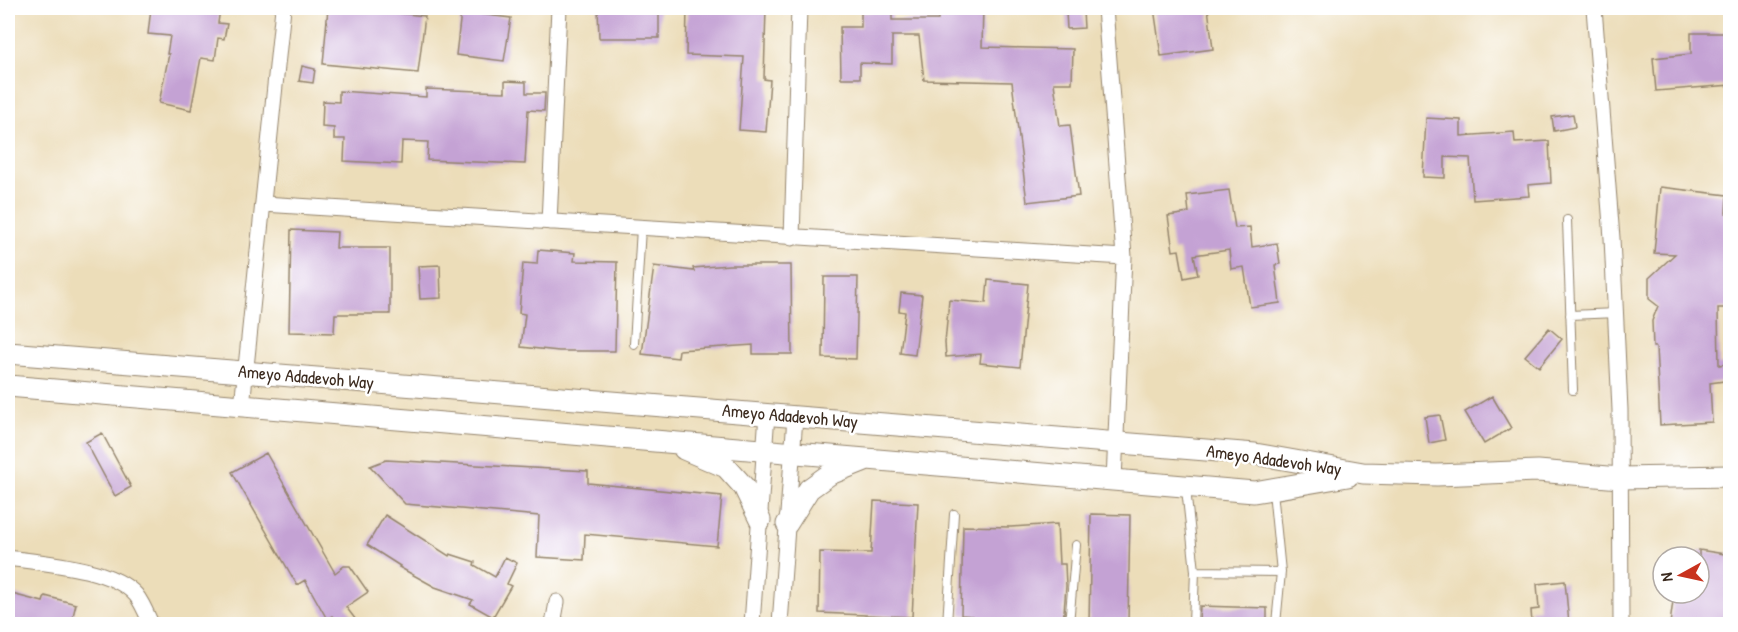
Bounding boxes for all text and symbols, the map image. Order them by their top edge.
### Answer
street label: Ameyo Adadevoh Way [237,358,375,395]
street label: Ameyo Adadevoh Way [721,397,859,434]
street label: Ameyo Adadevoh Way [1205,438,1344,481]
north arrow [1651,545,1711,605]
text: N [1655,571,1678,583]

